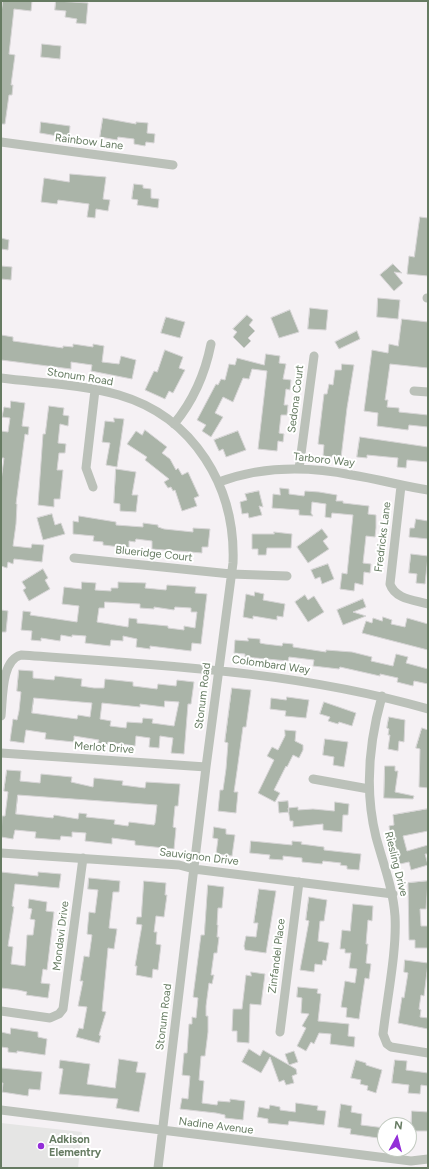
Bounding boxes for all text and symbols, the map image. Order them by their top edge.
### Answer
street label: Rainbow Lane [54,131,124,153]
street label: Sedona Court [285,364,307,434]
street label: Stonum Road [46,365,114,389]
street label: Tarboro Way [293,450,355,470]
street label: Fredricks Lane [372,501,394,573]
street label: Blueridge Court [115,543,193,565]
street label: Colombard Way [231,653,311,677]
street label: Stonum Road [192,662,214,730]
street label: Merlot Drive [74,739,134,757]
street label: Riesling Drive [382,830,410,898]
street label: Sauvignon Drive [158,846,240,868]
street label: Mondavi Drive [50,900,72,972]
street label: Zinfandel Place [266,918,288,994]
street label: Stonum Road [153,983,175,1051]
street label: Nadine Avenue [178,1115,254,1137]
north arrow [377,1117,417,1157]
text: N [393,1119,403,1133]
place label: Adkison Elementry [49,1133,101,1159]
marker: Adkison Elementry [36,1141,46,1151]

